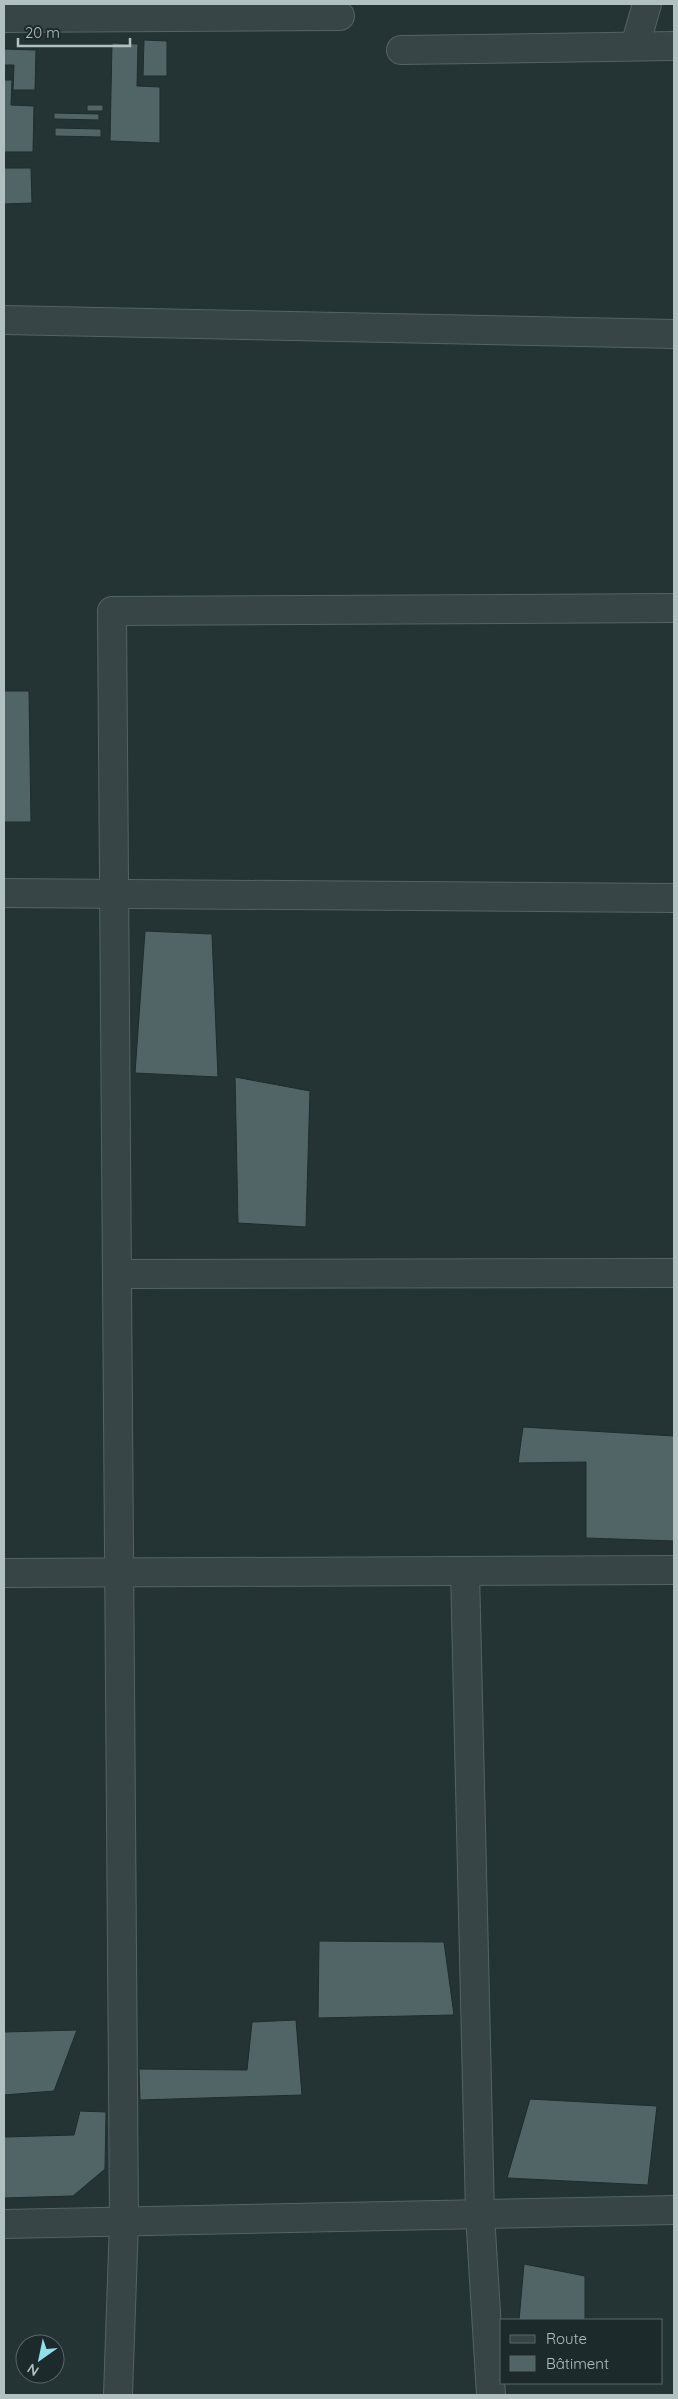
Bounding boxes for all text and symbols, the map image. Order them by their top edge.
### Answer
scale bar [18,15,130,47]
text: 20 m [25,23,60,42]
legend [500,2319,663,2384]
text: Route [546,2329,587,2348]
north arrow [15,2334,65,2384]
text: Bâtiment [546,2354,609,2373]
text: N [24,2360,42,2380]

